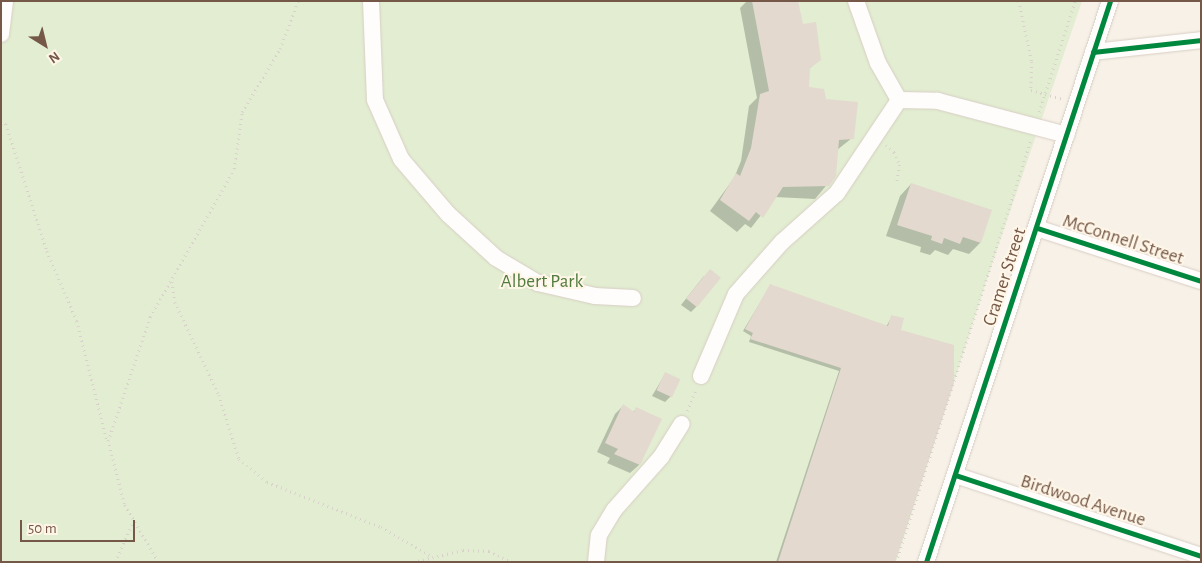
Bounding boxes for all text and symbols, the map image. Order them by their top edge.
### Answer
north arrow [20,20,70,70]
text: N [46,49,62,66]
street label: McConnell Street [1060,210,1186,270]
street label: Cramer Street [978,225,1032,329]
park label: Albert Park [501,271,583,293]
street label: Birdwood Avenue [1018,470,1148,532]
scale bar [22,510,138,542]
text: 50 m [28,521,57,536]

